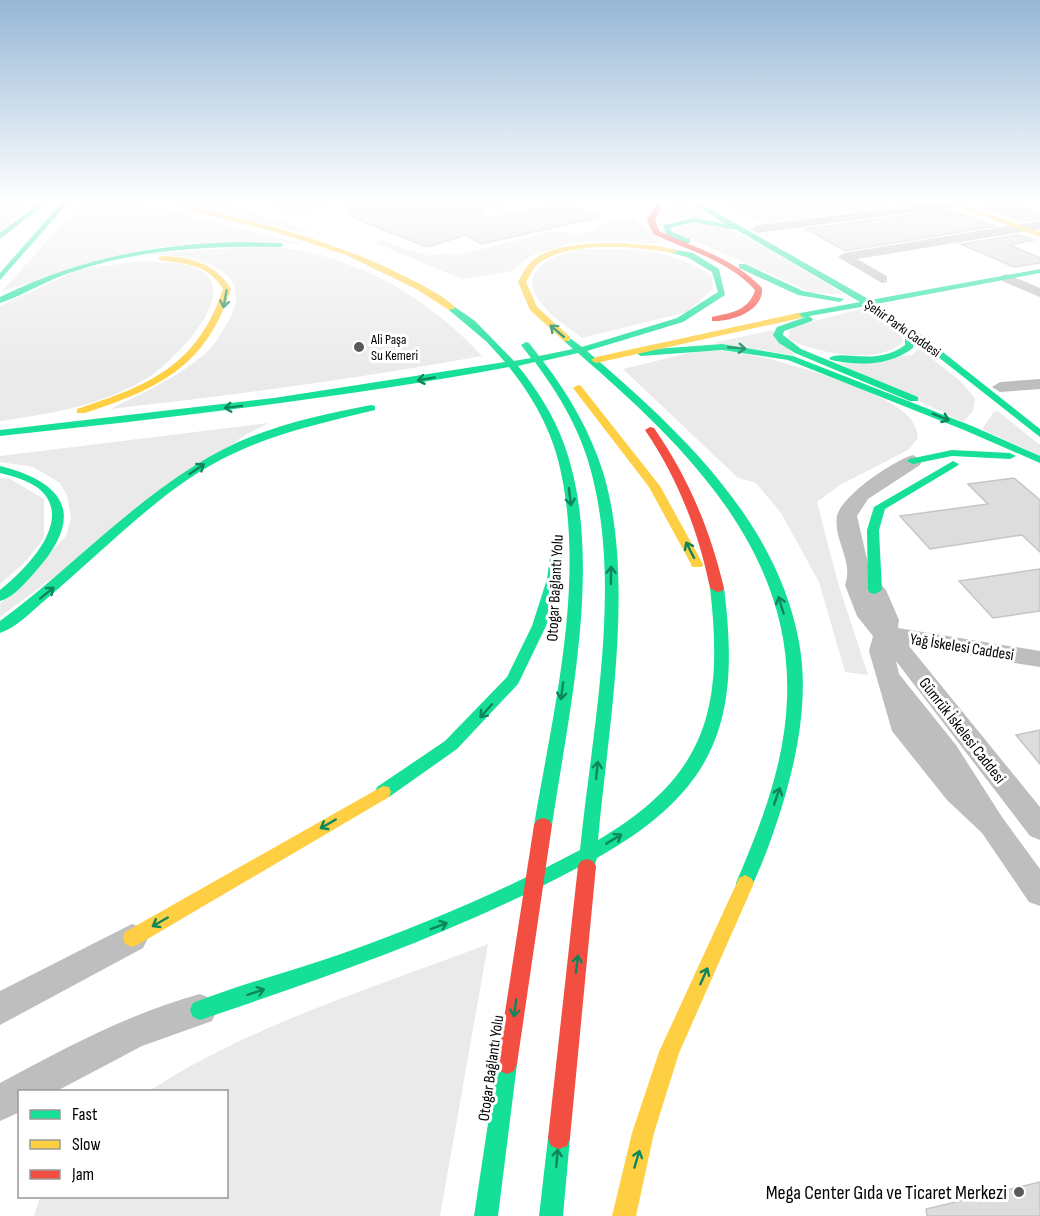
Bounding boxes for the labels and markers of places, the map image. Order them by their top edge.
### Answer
place label: Ali Paşa Su Kemeri [370,331,418,364]
marker: Ali Paşa Su Kemeri [352,340,366,354]
place label: Mega Center Gıda ve Ticaret Merkezi [766,1181,1007,1205]
marker: Mega Center Gıda ve Ticaret Merkezi [1012,1185,1026,1199]

